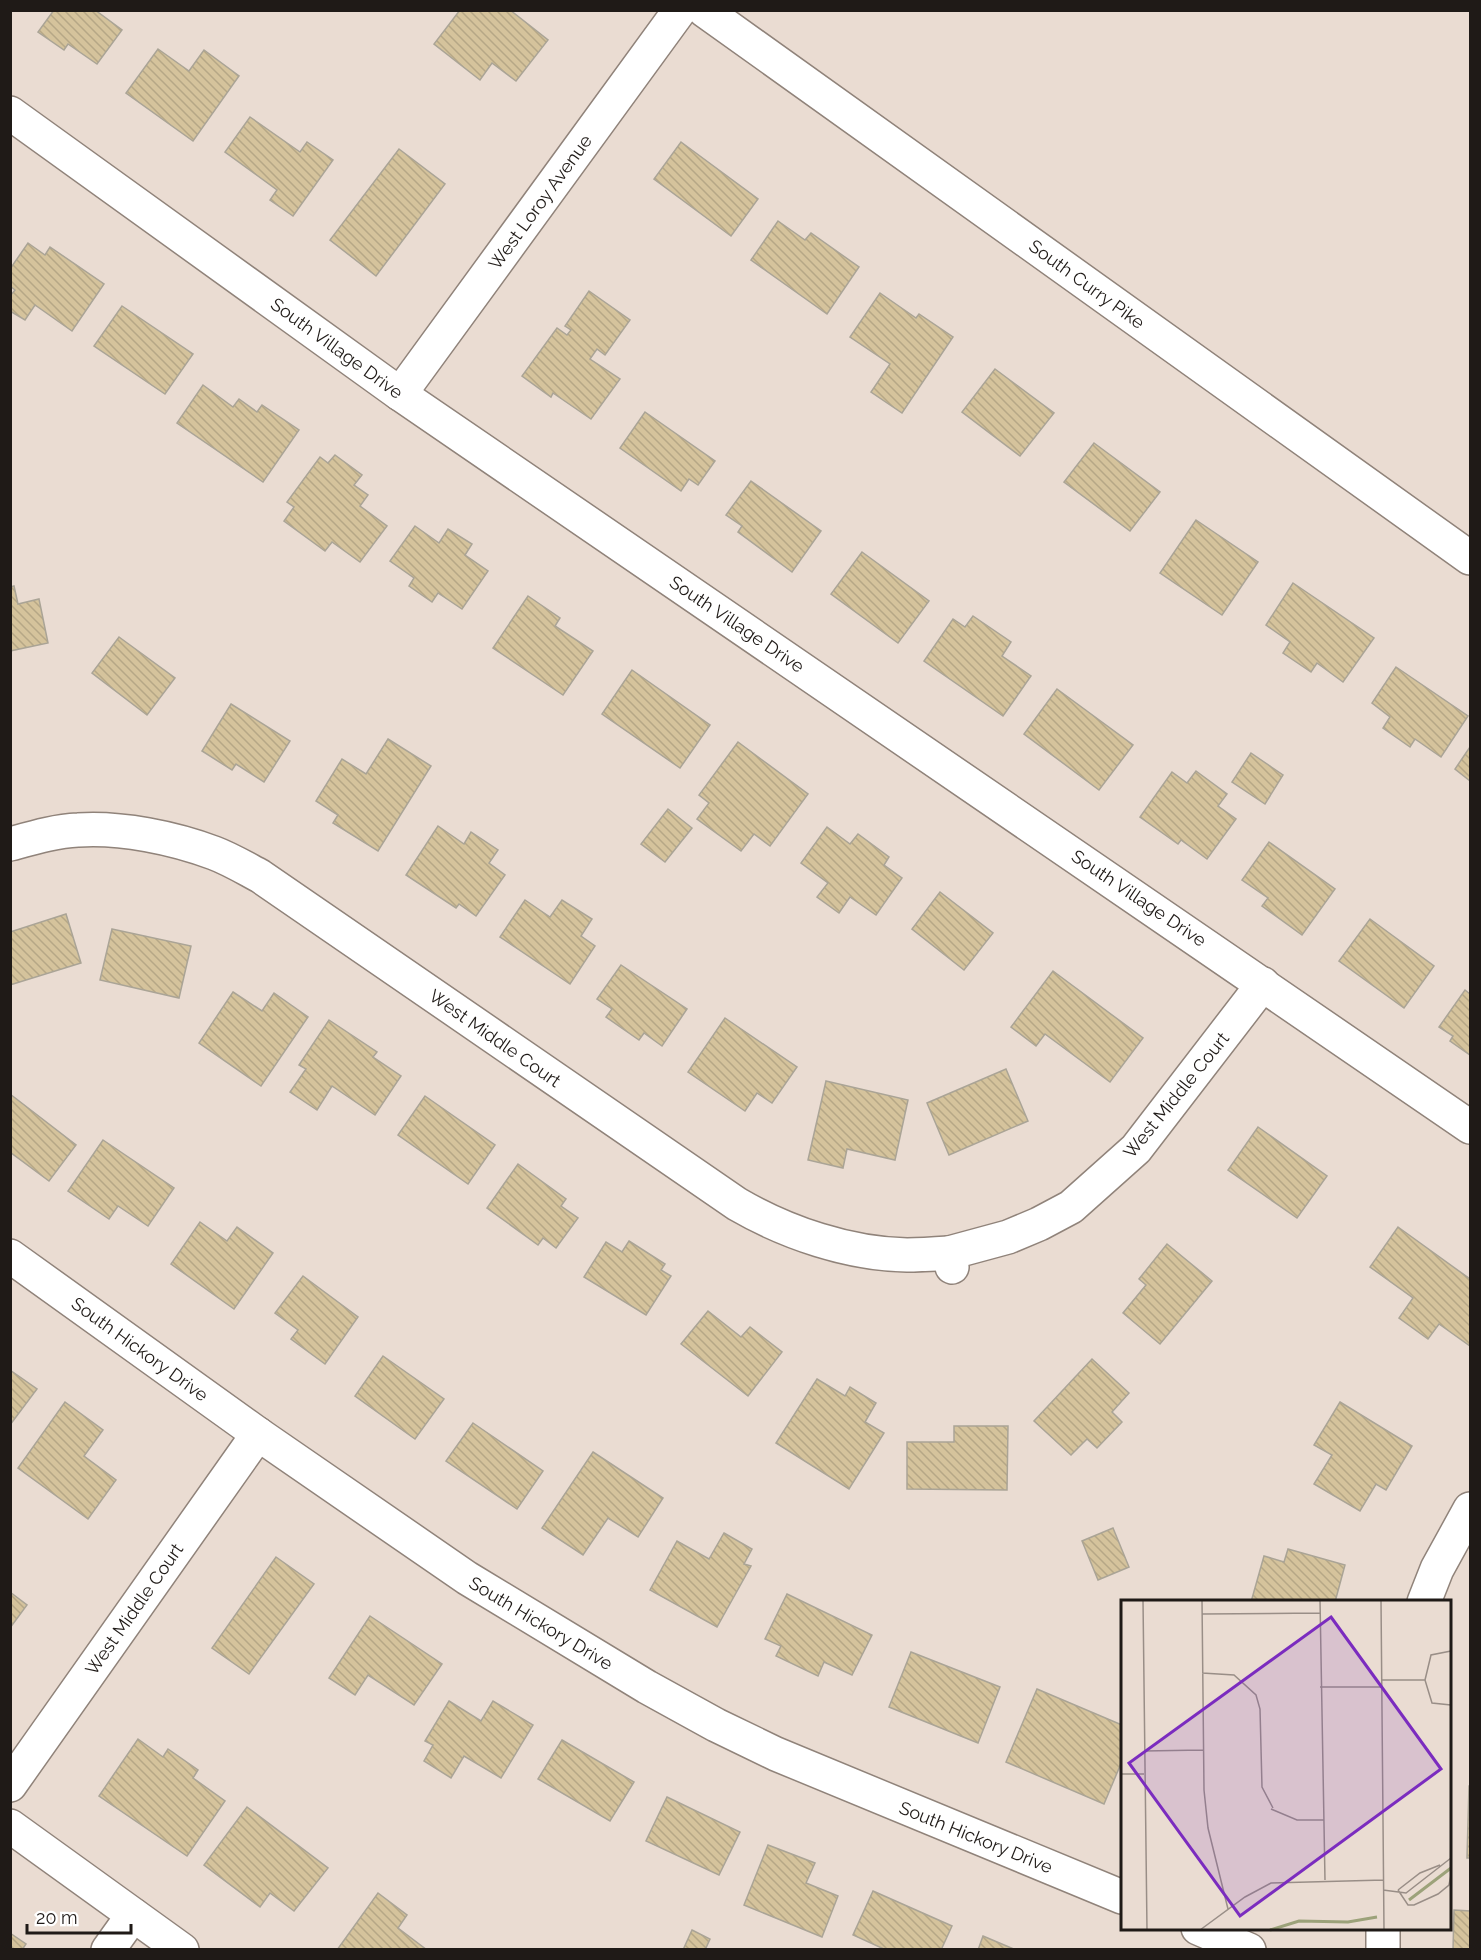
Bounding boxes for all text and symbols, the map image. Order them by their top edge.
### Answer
street label: West Loroy Avenue [484,130,596,273]
street label: South Curry Pike [1025,235,1149,333]
street label: South Village Drive [267,293,407,403]
street label: South Village Drive [666,571,809,677]
street label: South Village Drive [1068,845,1211,951]
street label: West Middle Court [425,985,565,1091]
street label: West Middle Court [1119,1028,1233,1162]
street label: South Hickory Drive [68,1292,213,1406]
street label: West Middle Court [81,1539,187,1679]
street label: South Hickory Drive [466,1572,617,1674]
inset map [1121,1600,1451,1930]
street label: South Hickory Drive [896,1797,1056,1878]
scale bar [27,1897,130,1935]
text: 20 m [36,1907,78,1928]

